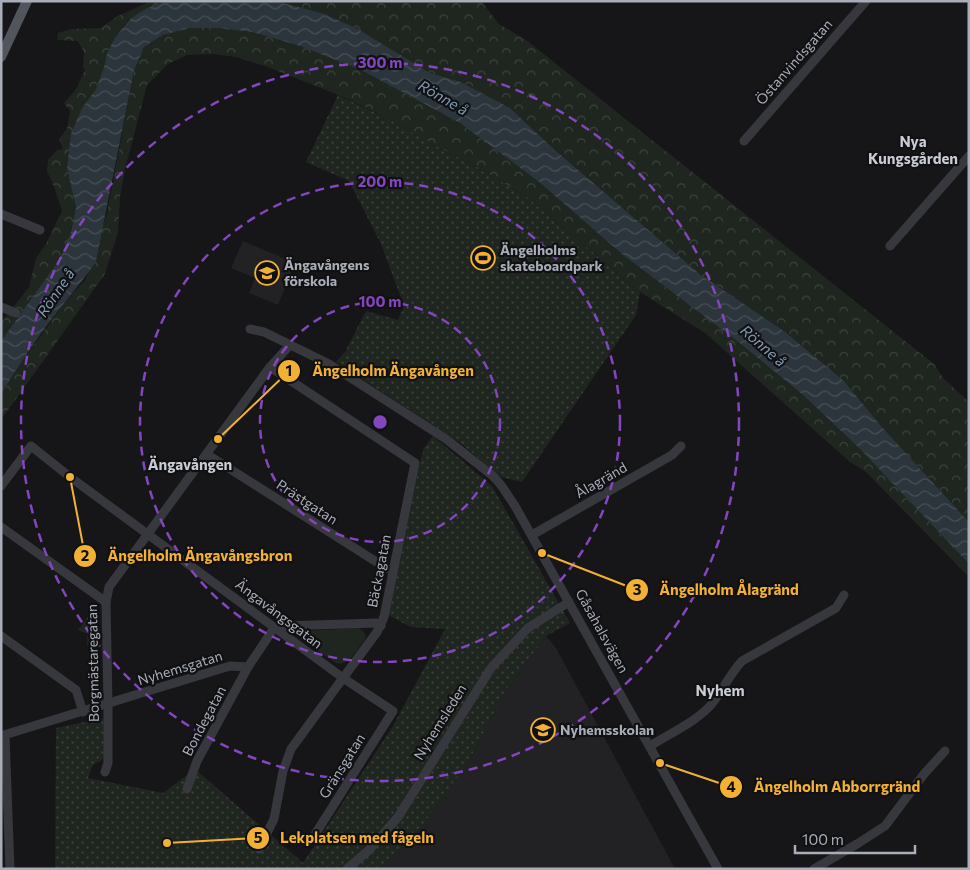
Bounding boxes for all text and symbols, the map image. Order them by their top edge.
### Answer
street label: Östanvindsgatan [752,15,835,108]
text: 300 m [358,53,402,71]
water label: Rönne å [415,76,472,119]
district label: Nya Kungsgården [868,132,958,167]
text: 200 m [358,172,402,190]
place label: Ängelholms skateboardpark [500,241,602,274]
sports icon: Ängelholms skateboardpark [470,245,496,271]
place label: Ängavångens förskola [284,256,370,289]
school or university icon: Ängavångens förskola [254,260,280,286]
water label: Rönne å [33,265,78,320]
text: 100 m [359,292,401,310]
water label: Rönne å [737,321,790,370]
callout: Ängelholm Ängavången [277,356,484,386]
text: 1 [286,361,292,379]
text: Ängelholm Ängavången [312,361,474,379]
centre of rings [371,413,389,431]
district label: Ängavången [148,455,232,473]
street label: Ålagränd [572,458,630,501]
street label: Prästgatan [274,476,341,528]
street label: Bäckagatan [363,533,394,609]
callout: Ängelholm Ängavångsbron [72,541,302,571]
text: 2 [81,546,89,564]
text: Ängelholm Ängavångsbron [108,546,292,564]
street label: Ängavångsgatan [232,575,326,652]
callout: Ängelholm Ålagränd [625,575,809,605]
text: Ängelholm Ålagränd [659,579,799,598]
text: 3 [633,580,642,598]
street label: Gåsahalsvägen [572,586,633,676]
street label: Borgmästaregatan [83,604,102,722]
street label: Nyhemsgatan [135,647,224,688]
street label: Nyhemsleden [410,681,470,763]
district label: Nyhem [695,681,745,699]
street label: Bondegatan [178,683,229,759]
school or university icon: Nyhemsskolan [530,717,556,743]
place label: Nyhemsskolan [560,721,654,738]
street label: Gränsgatan [315,730,368,801]
callout: Ängelholm Abborrgränd [719,772,931,802]
text: 4 [726,777,736,795]
text: Ängelholm Abborrgränd [754,777,920,795]
scale bar [795,822,915,854]
callout: Lekplatsen med fågeln [245,823,444,853]
text: 5 [254,828,263,846]
text: Lekplatsen med fågeln [280,828,434,846]
text: 100 m [802,830,844,848]

